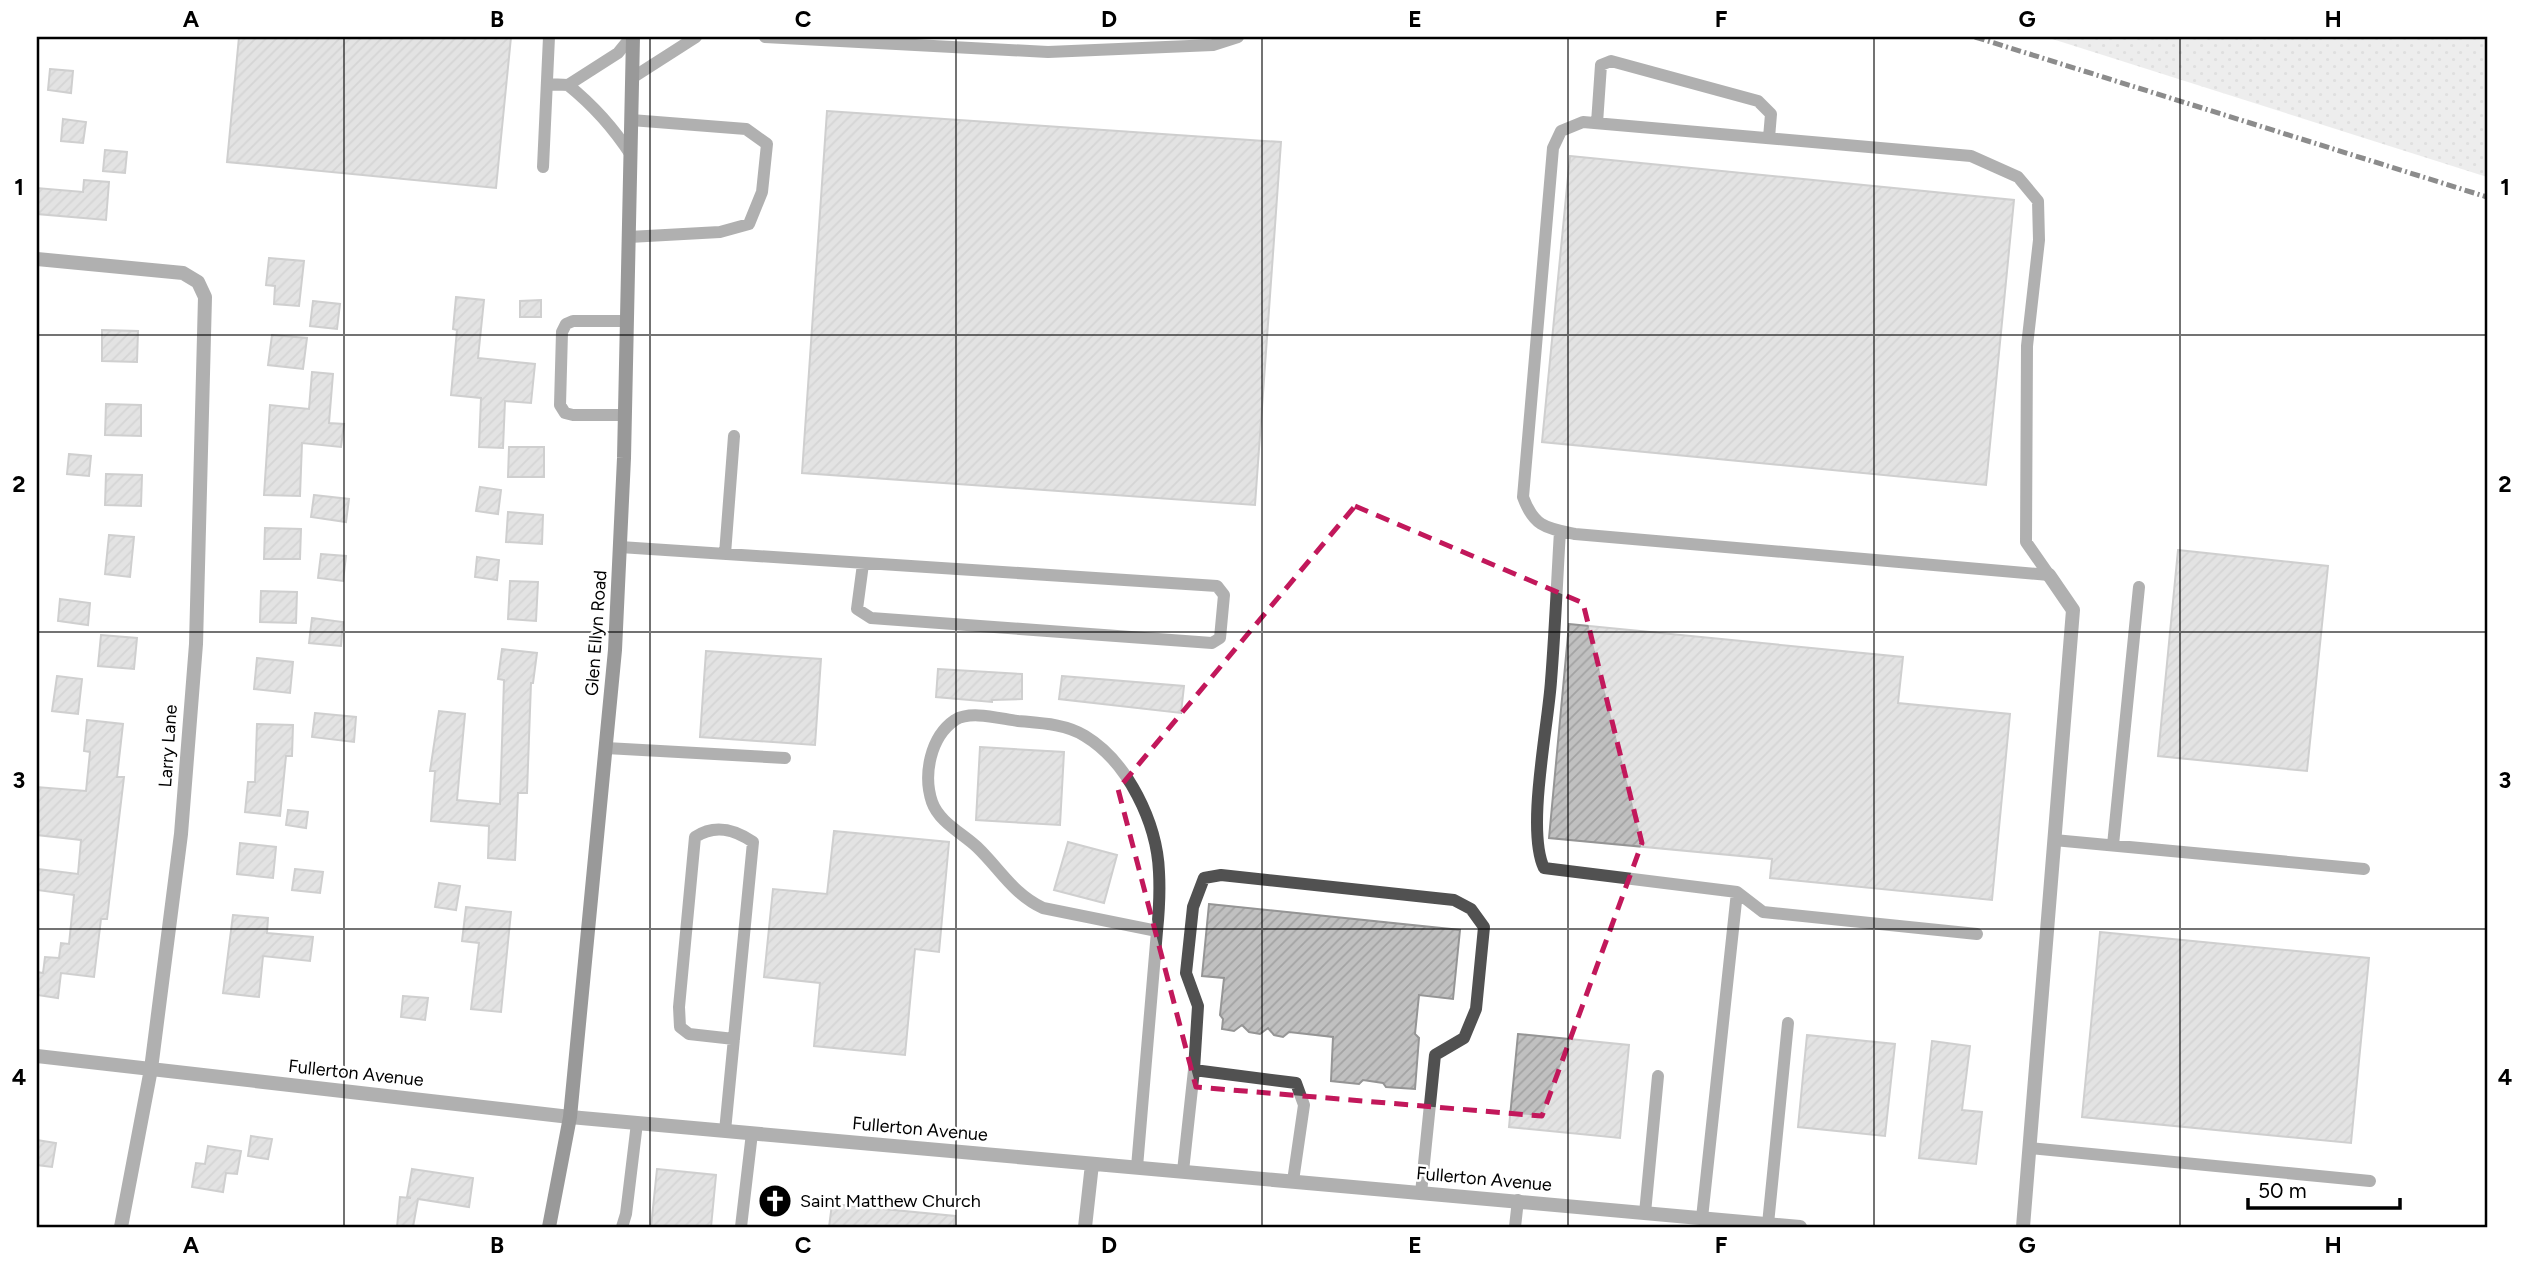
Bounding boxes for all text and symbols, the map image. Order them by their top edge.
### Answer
text: A [183,5,200,33]
text: B [490,5,504,33]
text: C [795,5,812,33]
text: D [1101,5,1117,33]
text: E [1408,5,1422,33]
text: F [1715,5,1728,33]
text: G [2018,5,2036,33]
text: H [2324,5,2342,33]
text: 1 [14,173,24,201]
text: 1 [2500,173,2510,201]
text: 2 [12,470,26,498]
text: 2 [2498,470,2512,498]
street label: Glen Ellyn Road [581,569,611,697]
street label: Larry Lane [154,704,182,788]
text: 3 [13,766,25,794]
text: 3 [2499,766,2511,794]
street label: Fullerton Avenue [287,1055,425,1091]
text: 4 [12,1063,26,1091]
text: 4 [2498,1063,2512,1091]
street label: Fullerton Avenue [851,1112,989,1146]
street label: Fullerton Avenue [1415,1162,1553,1196]
scale bar [2248,1166,2400,1210]
text: 50 m [2258,1178,2307,1203]
church icon: Saint Matthew Church [756,1182,794,1220]
place label: Saint Matthew Church [800,1190,981,1212]
text: A [183,1231,200,1259]
text: B [490,1231,504,1259]
text: C [795,1231,812,1259]
text: D [1101,1231,1117,1259]
text: E [1408,1231,1422,1259]
text: F [1715,1231,1728,1259]
text: G [2018,1231,2036,1259]
text: H [2324,1231,2342,1259]

